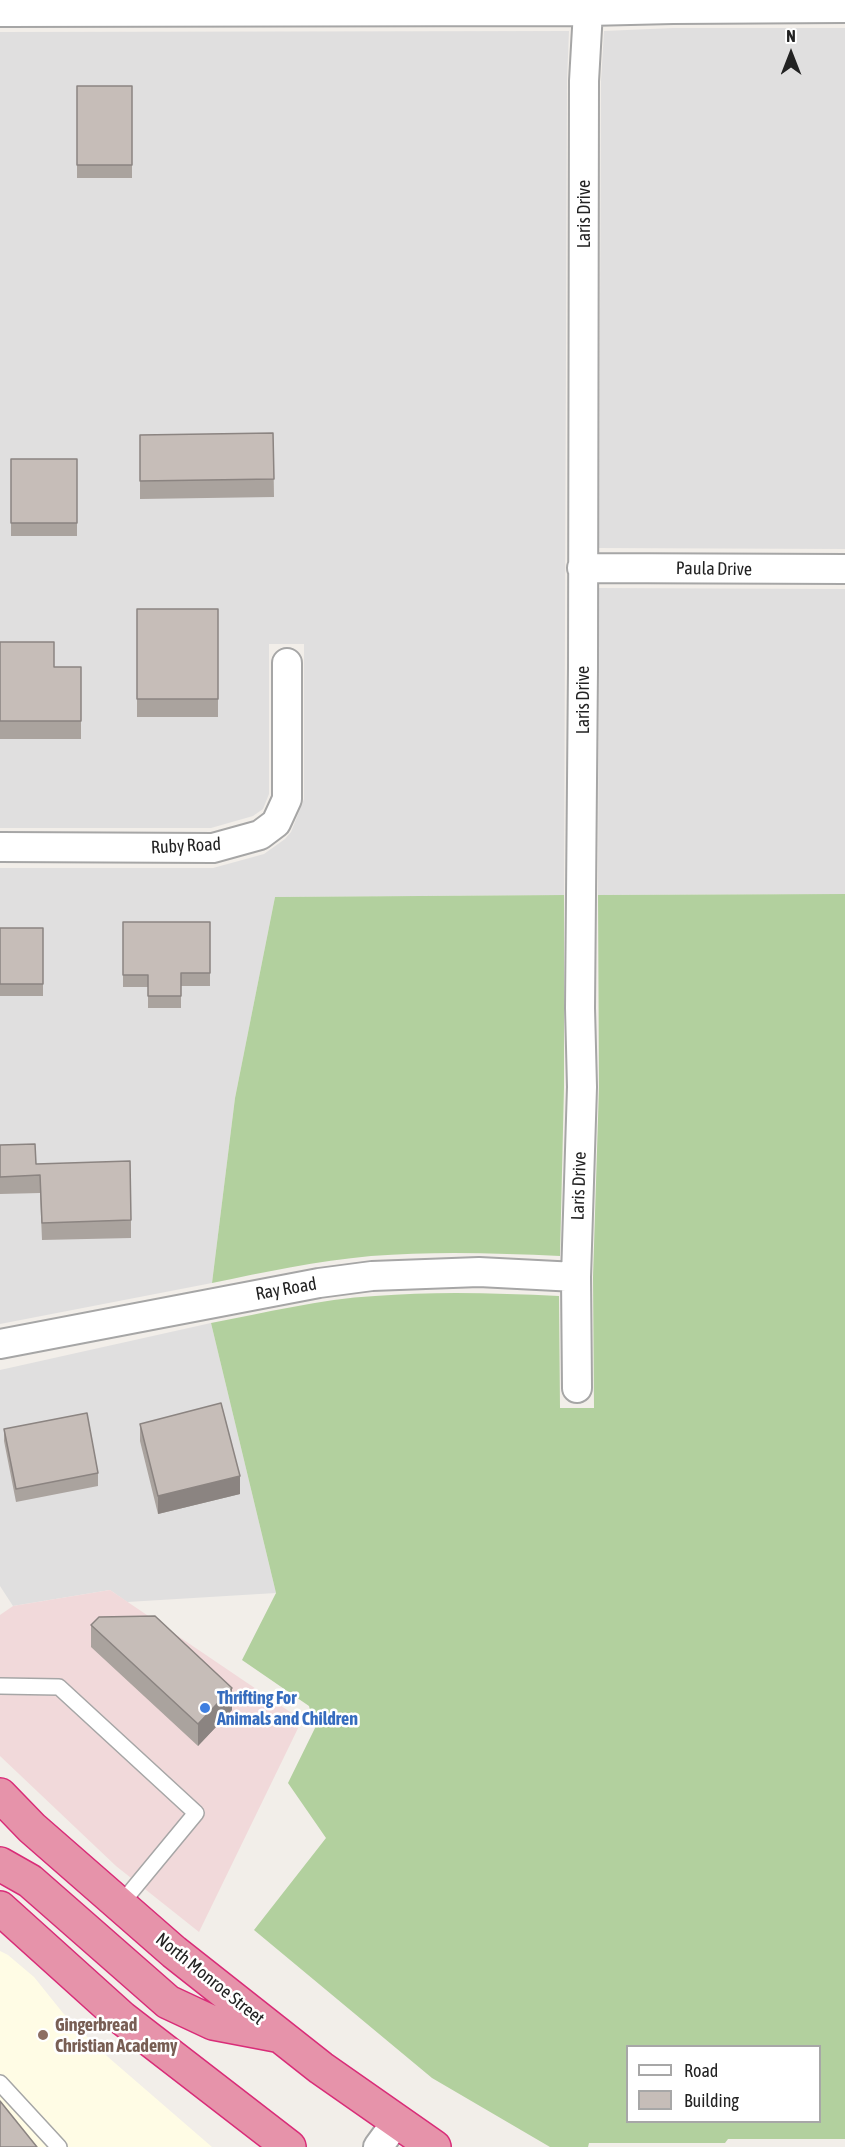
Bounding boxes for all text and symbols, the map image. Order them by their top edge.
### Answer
north arrow [761,24,821,84]
text: N [786,27,796,45]
street label: Laris Drive [573,180,595,248]
street label: Paula Drive [676,558,752,580]
street label: Laris Drive [572,666,594,734]
street label: Ruby Road [150,833,222,859]
street label: Laris Drive [567,1151,591,1221]
street label: Ray Road [254,1273,318,1305]
place label: Thrifting For Animals and Children [217,1687,358,1730]
marker: Thrifting For Animals and Children [198,1701,212,1715]
street label: North Monroe Street [151,1929,269,2029]
place label: Gingerbread Christian Academy [55,2014,177,2056]
marker: Gingerbread Christian Academy [36,2028,50,2042]
legend [626,2045,821,2123]
text: Road [684,2060,718,2081]
text: Building [684,2090,739,2111]

